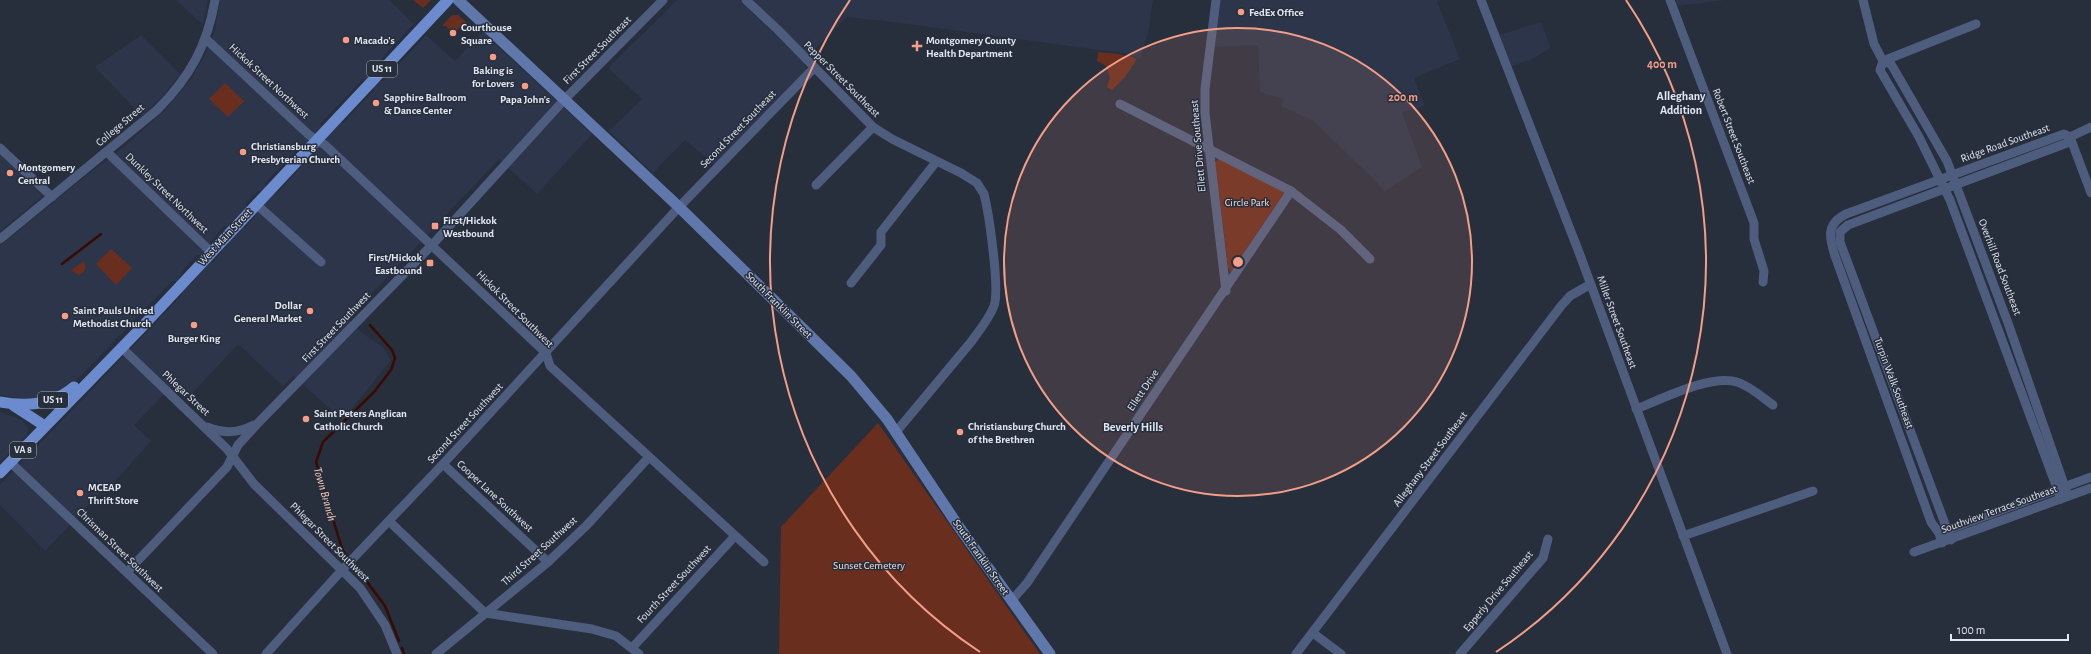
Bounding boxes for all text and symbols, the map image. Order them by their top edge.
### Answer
marker: FedEx Office [1236,7,1246,17]
place label: FedEx Office [1249,7,1304,18]
street label: First Street Southeast [561,14,633,86]
place label: Courthouse Square [461,22,512,46]
marker: Courthouse Square [448,28,458,38]
marker: Macado's [341,35,351,45]
place label: Macado's [354,35,395,46]
place label: Montgomery County Health Department [926,35,1016,59]
street label: Pepper Street Southeast [802,39,883,120]
marker: Montgomery County Health Department [911,40,923,52]
street label: Hickok Street Northwest [227,41,311,121]
marker: Baking is for Lovers [488,52,498,62]
text: 400 m [1647,58,1677,70]
road number: US 11 [367,61,397,77]
place label: Baking is for Lovers [472,65,514,89]
marker: Papa John's [520,81,530,91]
street label: Robert Street Southeast [1711,87,1757,186]
street label: Second Street Southeast [698,88,778,170]
district label: Alleghany Addition [1657,90,1706,116]
text: 200 m [1388,91,1418,103]
place label: Sapphire Ballroom & Dance Center [384,92,466,116]
place label: Papa John's [500,94,550,105]
marker: Sapphire Ballroom & Dance Center [371,98,381,108]
street label: Ellett Drive Southeast [1188,99,1208,192]
street label: College Street [94,101,147,148]
street label: Ridge Road Southeast [1959,122,2051,164]
place label: Christiansburg Presbyterian Church [251,141,340,165]
marker: Christiansburg Presbyterian Church [238,147,248,157]
street label: Dunkley Street Northwest [123,151,211,236]
place label: Montgomery Central [18,162,75,186]
marker: Montgomery Central [5,168,15,178]
park label: Circle Park [1225,197,1269,208]
street label: West Main Street [196,206,254,268]
place label: First/Hickok Westbound [443,215,497,239]
street label: Overhill Road Southeast [1977,217,2024,317]
marker: First/Hickok Westbound [430,221,440,231]
place label: First/Hickok Eastbound [368,252,423,276]
centre of rings [1231,255,1245,269]
marker: First/Hickok Eastbound [425,258,435,268]
street label: Hickok Street Southwest [474,268,556,350]
street label: South Franklin Street [744,270,815,341]
street label: Miller Street Southeast [1595,274,1639,370]
street label: First Street Southwest [300,289,373,364]
place label: Dollar General Market [234,300,302,324]
place label: Saint Pauls United Methodist Church [73,305,154,329]
marker: Dollar General Market [305,306,315,316]
marker: Saint Pauls United Methodist Church [60,311,70,321]
marker: Burger King [189,320,199,330]
place label: Burger King [168,333,221,344]
street label: Turpin Walk Southeast [1872,336,1916,431]
street label: Ellett Drive [1125,367,1161,413]
street label: Phlegar Street [160,368,212,418]
street label: Second Street Southwest [425,380,505,465]
road number: US 11 [38,392,68,408]
place label: Saint Peters Anglican Catholic Church [314,408,407,432]
street label: Alleghany Street Southeast [1391,409,1469,508]
marker: Saint Peters Anglican Catholic Church [301,414,311,424]
place label: Christiansburg Church of the Brethren [968,421,1066,445]
district label: Beverly Hills [1103,421,1163,434]
marker: Christiansburg Church of the Brethren [955,427,965,437]
road number: VA 8 [10,442,36,458]
street label: Cooper Lane Southwest [455,458,535,534]
water label: Town Branch [312,466,338,522]
place label: MCEAP Thrift Store [88,482,139,506]
street label: Southview Terrace Southeast [1940,483,2059,535]
marker: MCEAP Thrift Store [75,488,85,498]
street label: Phlegar Street Southwest [288,500,372,584]
street label: Chrisman Street Southwest [75,506,166,594]
street label: Third Street Southwest [499,514,579,588]
street label: South Franklin Street [951,517,1011,597]
street label: Fourth Street Southwest [635,542,713,625]
street label: Epperly Drive Southeast [1461,548,1535,634]
park label: Sunset Cemetery [833,560,905,571]
scale bar [1951,616,2068,642]
text: 100 m [1957,624,1985,636]

